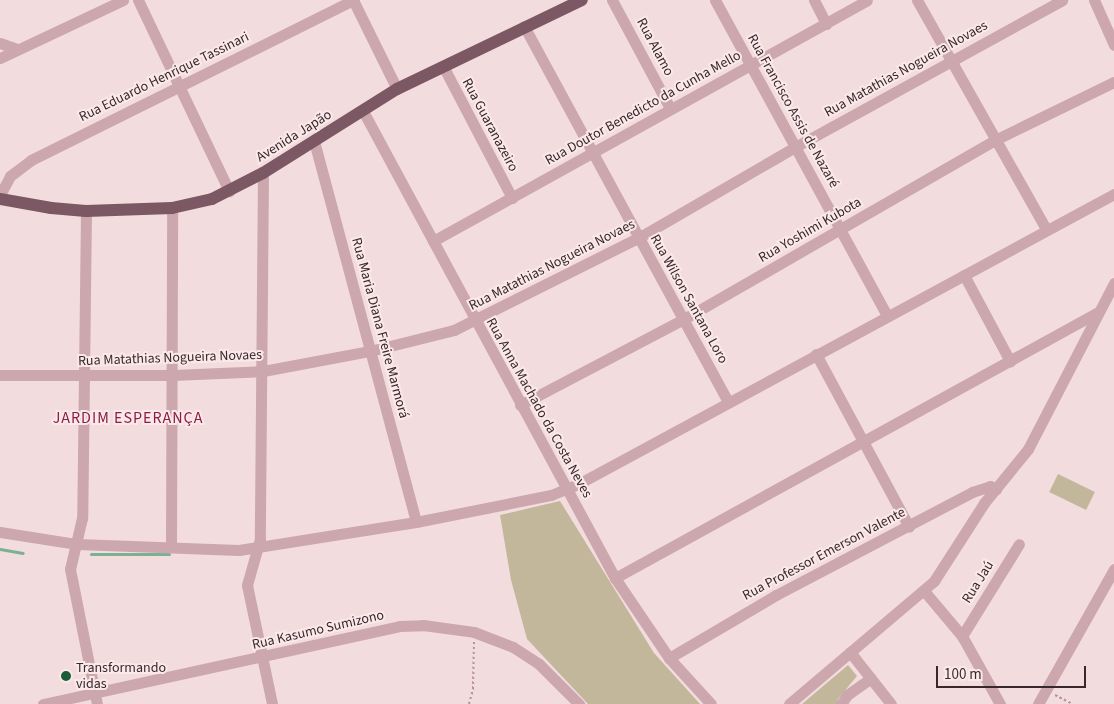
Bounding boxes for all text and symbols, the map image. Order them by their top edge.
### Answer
street label: Rua Alamo [633,15,677,79]
street label: Rua Matathias Nogueira Novaes [821,17,991,121]
street label: Rua Eduardo Henrique Tassinari [76,28,252,126]
street label: Rua Francisco Assis de Nazaré [744,31,842,191]
street label: Rua Doutor Benedicto da Cunha Mello [542,47,744,169]
street label: Rua Guaranazeiro [458,75,522,175]
street label: Avenida Japão [253,106,335,166]
street label: Rua Yoshimi Kubota [756,194,864,266]
street label: Rua Matathias Nogueira Novaes [466,216,638,314]
street label: Rua Wilson Santana Loro [646,231,732,367]
street label: Rua Maria Diana Freire Marmorá [348,236,412,420]
street label: Rua Anna Machado da Costa Neves [482,315,596,501]
street label: Rua Matathias Nogueira Novaes [78,346,262,370]
district label: JARDIM ESPERANÇA [51,408,205,428]
street label: Rua Professor Emerson Valente [740,504,908,604]
street label: Rua Jaú [958,558,998,606]
street label: Rua Kasumo Sumizono [250,607,386,653]
scale bar [939,656,1089,688]
place label: Transformando vidas [76,660,166,692]
text: 100 m [944,664,982,685]
marker: Transformando vidas [60,670,72,682]

